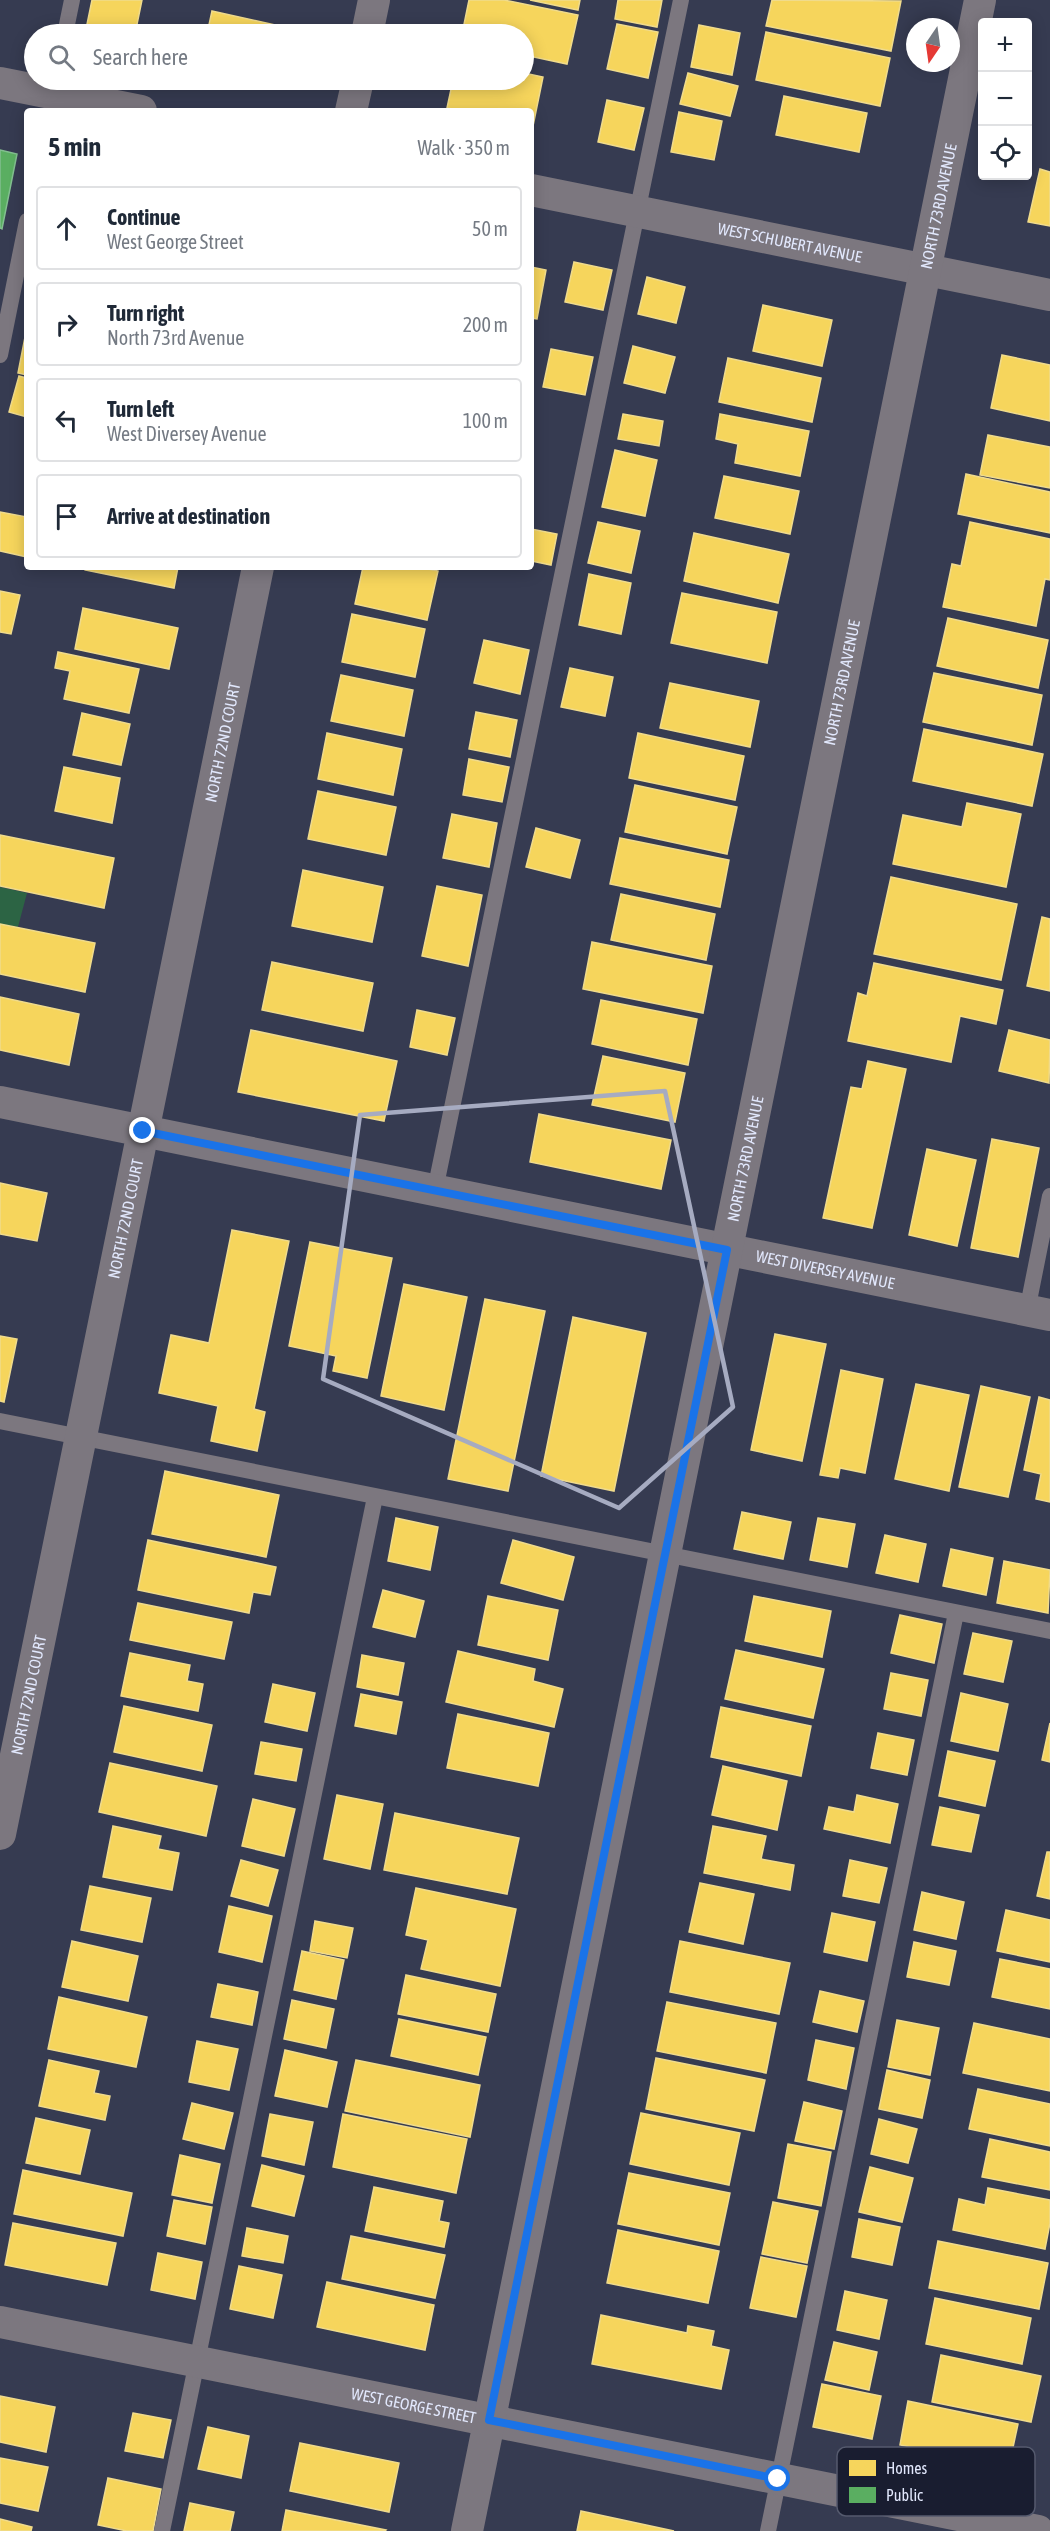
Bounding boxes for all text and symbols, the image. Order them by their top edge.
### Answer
north arrow [906,18,960,72]
map controls [978,18,1032,180]
button: + [978,18,1032,72]
search box [24,24,534,90]
icon: search [45,41,78,74]
text: Search here [93,44,188,70]
button: − [978,72,1032,126]
button: locate [978,126,1032,180]
text: 5 min [48,132,101,162]
text: Walk · 350 m [418,136,510,159]
street label: NORTH 73RD AVENUE [917,142,960,271]
text: Continue [107,204,181,230]
icon: ahead [50,212,83,245]
text: 50 m [472,217,508,240]
street label: WEST SCHUBERT AVENUE [716,219,864,266]
text: West George Street [107,230,244,253]
text: Turn right [107,300,184,326]
icon: right [50,308,83,341]
text: 200 m [463,313,508,336]
text: North 73rd Avenue [107,326,244,349]
text: Turn left [107,396,174,422]
icon: left [50,404,83,437]
text: 100 m [463,409,508,432]
text: West Diversey Avenue [107,422,267,445]
icon: arrive [50,500,83,533]
text: Arrive at destination [107,503,270,529]
street label: NORTH 73RD AVENUE [820,618,863,747]
street label: NORTH 72ND COURT [201,681,243,804]
street label: NORTH 73RD AVENUE [724,1094,767,1223]
route end [129,1117,155,1143]
street label: NORTH 72ND COURT [104,1157,146,1280]
street label: WEST DIVERSEY AVENUE [754,1247,896,1292]
street label: NORTH 72ND COURT [7,1633,49,1756]
street label: WEST GEORGE STREET [350,2384,478,2427]
legend [837,2447,1035,2516]
text: Homes [886,2459,928,2477]
route start [764,2465,790,2491]
text: Public [886,2486,923,2504]

